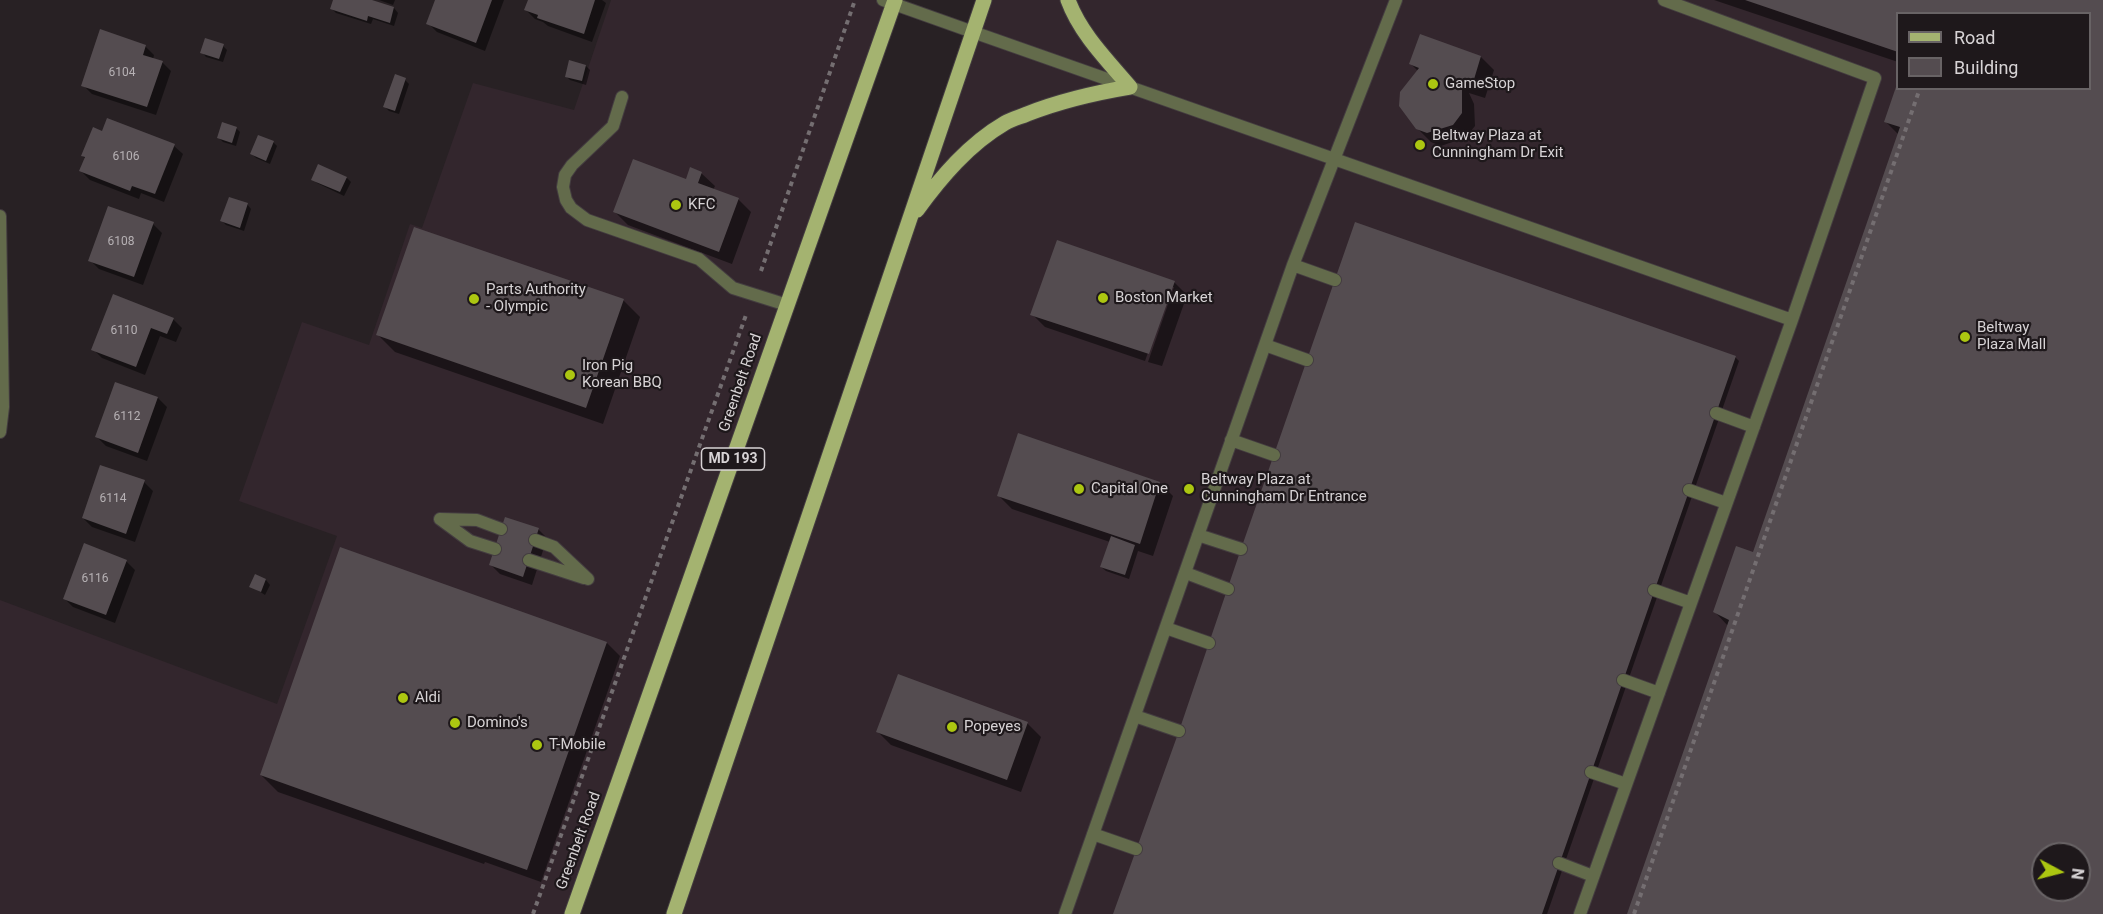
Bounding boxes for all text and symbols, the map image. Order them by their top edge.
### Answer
legend [1896,12,2091,90]
text: Road [1954,27,1995,48]
text: Building [1954,57,2018,78]
house number: 6104 [109,66,135,80]
place label: GameStop [1445,75,1515,93]
marker: GameStop [1426,77,1440,91]
place label: Beltway Plaza at Cunningham Dr Exit [1432,127,1563,162]
marker: Beltway Plaza at Cunningham Dr Exit [1413,138,1427,152]
house number: 6106 [113,150,139,164]
place label: KFC [688,196,715,214]
marker: KFC [669,198,683,212]
house number: 6108 [108,235,134,249]
place label: Parts Authority - Olympic [486,281,586,316]
place label: Boston Market [1115,289,1213,307]
marker: Boston Market [1096,291,1110,305]
marker: Parts Authority - Olympic [467,292,481,306]
place label: Beltway Plaza Mall [1977,319,2046,354]
house number: 6110 [111,324,137,338]
marker: Beltway Plaza Mall [1958,330,1972,344]
street label: Greenbelt Road [716,332,766,434]
place label: Iron Pig Korean BBQ [582,357,662,392]
marker: Iron Pig Korean BBQ [563,368,577,382]
house number: 6112 [114,410,140,424]
road number: MD 193 [702,448,764,470]
place label: Beltway Plaza at Cunningham Dr Entrance [1201,471,1367,506]
place label: Capital One [1091,480,1168,498]
marker: Capital One [1072,482,1086,496]
marker: Beltway Plaza at Cunningham Dr Entrance [1182,482,1196,496]
house number: 6114 [100,492,126,506]
house number: 6116 [82,572,108,586]
place label: Aldi [415,689,441,707]
marker: Aldi [396,691,410,705]
place label: Domino's [467,714,528,732]
marker: Domino's [448,716,462,730]
place label: Popeyes [964,718,1021,736]
marker: Popeyes [945,720,959,734]
place label: T-Mobile [549,736,606,754]
marker: T-Mobile [530,738,544,752]
street label: Greenbelt Road [553,790,605,892]
north arrow [2031,842,2091,902]
text: N [2067,867,2087,881]

